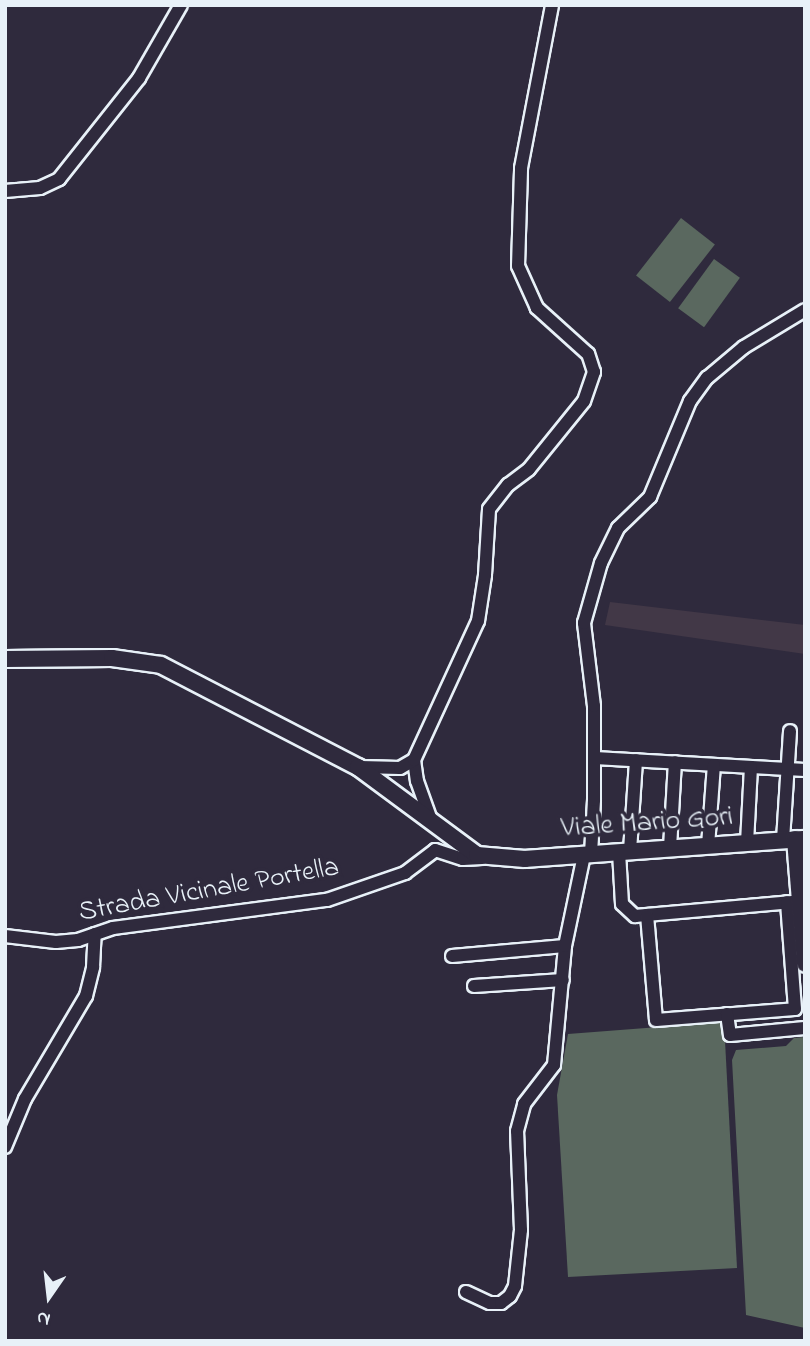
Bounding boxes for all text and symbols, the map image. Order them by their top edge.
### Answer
street label: Viale Mario Gori [560,801,734,847]
street label: Strada Vicinale Portella [76,852,342,930]
north arrow [14,1262,84,1332]
text: N [34,1303,53,1333]

